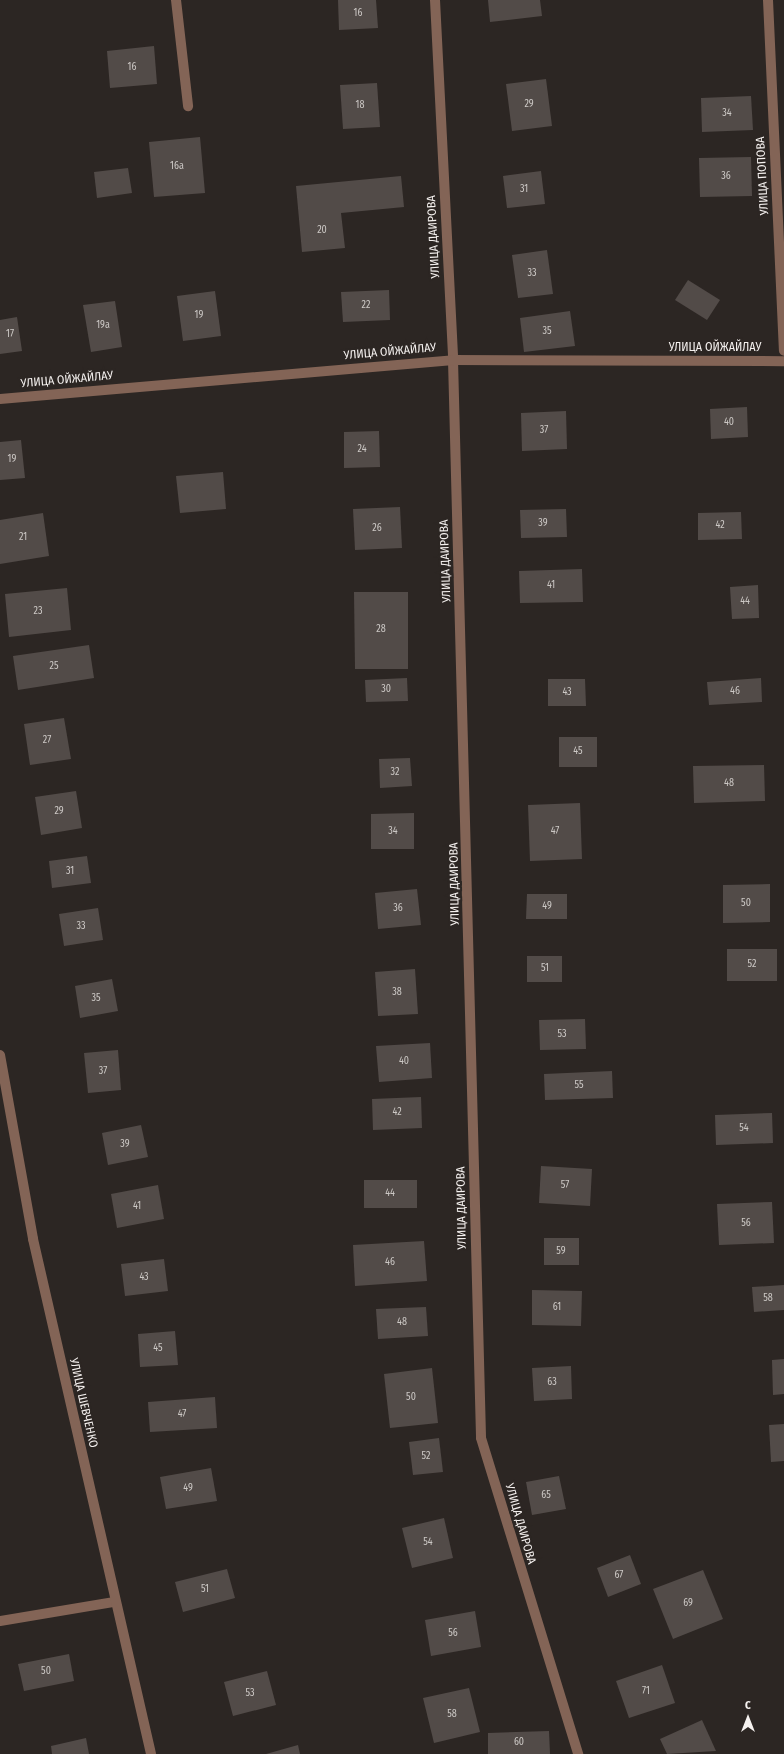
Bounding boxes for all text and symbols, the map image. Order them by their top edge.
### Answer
house number: 16 [354,8,362,20]
house number: 16 [128,62,136,74]
house number: 29 [524,99,534,111]
house number: 18 [356,100,364,112]
house number: 34 [722,108,732,120]
street label: УЛИЦА ПОПОВА [754,136,772,216]
house number: 16а [170,161,184,173]
house number: 36 [721,171,731,183]
house number: 31 [520,184,528,196]
street label: УЛИЦА ДАИРОВА [425,195,443,279]
house number: 20 [317,225,327,237]
house number: 33 [527,268,537,280]
house number: 22 [362,300,370,312]
house number: 19 [195,310,203,322]
house number: 19а [96,320,110,332]
house number: 35 [542,326,552,338]
house number: 17 [6,329,14,341]
street label: УЛИЦА ОЙЖАЙЛАУ [343,341,437,363]
street label: УЛИЦА ОЙЖАЙЛАУ [669,341,761,355]
street label: УЛИЦА ОЙЖАЙЛАУ [20,369,114,391]
house number: 40 [724,417,734,429]
house number: 37 [540,425,548,437]
house number: 24 [357,444,367,456]
house number: 19 [8,454,16,466]
house number: 39 [538,518,548,530]
street label: УЛИЦА ДАИРОВА [437,519,455,603]
house number: 42 [715,520,725,532]
house number: 26 [372,523,382,535]
house number: 21 [19,532,27,544]
house number: 41 [547,580,555,592]
house number: 44 [740,596,750,608]
house number: 23 [34,606,42,618]
house number: 28 [376,624,386,636]
house number: 25 [50,661,58,673]
house number: 30 [381,684,391,696]
house number: 46 [730,686,740,698]
house number: 43 [562,687,572,699]
house number: 27 [43,735,51,747]
house number: 45 [573,746,583,758]
house number: 32 [391,767,399,779]
house number: 48 [724,778,734,790]
house number: 29 [54,806,64,818]
house number: 34 [388,826,398,838]
house number: 47 [551,826,559,838]
street label: УЛИЦА ДАИРОВА [447,842,463,926]
house number: 31 [66,866,74,878]
house number: 50 [741,898,751,910]
house number: 49 [542,901,552,913]
house number: 36 [393,903,403,915]
house number: 33 [76,921,86,933]
house number: 52 [748,959,756,971]
house number: 51 [541,963,549,975]
house number: 38 [392,987,402,999]
house number: 35 [91,993,101,1005]
house number: 53 [557,1029,567,1041]
house number: 40 [399,1056,409,1068]
house number: 37 [99,1066,107,1078]
house number: 55 [574,1080,584,1092]
house number: 42 [392,1107,402,1119]
house number: 54 [739,1123,749,1135]
house number: 39 [120,1139,130,1151]
street label: УЛИЦА ДАИРОВА [454,1166,470,1250]
house number: 57 [561,1180,569,1192]
house number: 44 [385,1188,395,1200]
house number: 41 [133,1201,141,1213]
house number: 56 [741,1218,751,1230]
house number: 59 [556,1246,566,1258]
house number: 46 [385,1257,395,1269]
house number: 43 [139,1272,149,1284]
house number: 58 [763,1293,773,1305]
house number: 61 [553,1302,561,1314]
house number: 48 [397,1317,407,1329]
house number: 45 [153,1343,163,1355]
street label: УЛИЦА ШЕВЧЕНКО [66,1357,100,1449]
house number: 63 [547,1377,557,1389]
house number: 50 [406,1392,416,1404]
house number: 47 [178,1409,186,1421]
house number: 52 [422,1451,430,1463]
street label: УЛИЦА ДАИРОВА [502,1482,538,1566]
house number: 49 [183,1483,193,1495]
house number: 65 [541,1490,551,1502]
house number: 54 [423,1537,433,1549]
house number: 67 [615,1570,623,1582]
house number: 51 [201,1584,209,1596]
house number: 69 [683,1598,693,1610]
house number: 56 [448,1628,458,1640]
house number: 50 [41,1666,51,1678]
house number: 71 [642,1686,650,1698]
house number: 53 [245,1688,255,1700]
north arrow [728,1698,768,1738]
text: С [745,1699,751,1712]
house number: 58 [447,1709,457,1721]
house number: 60 [514,1737,524,1749]

